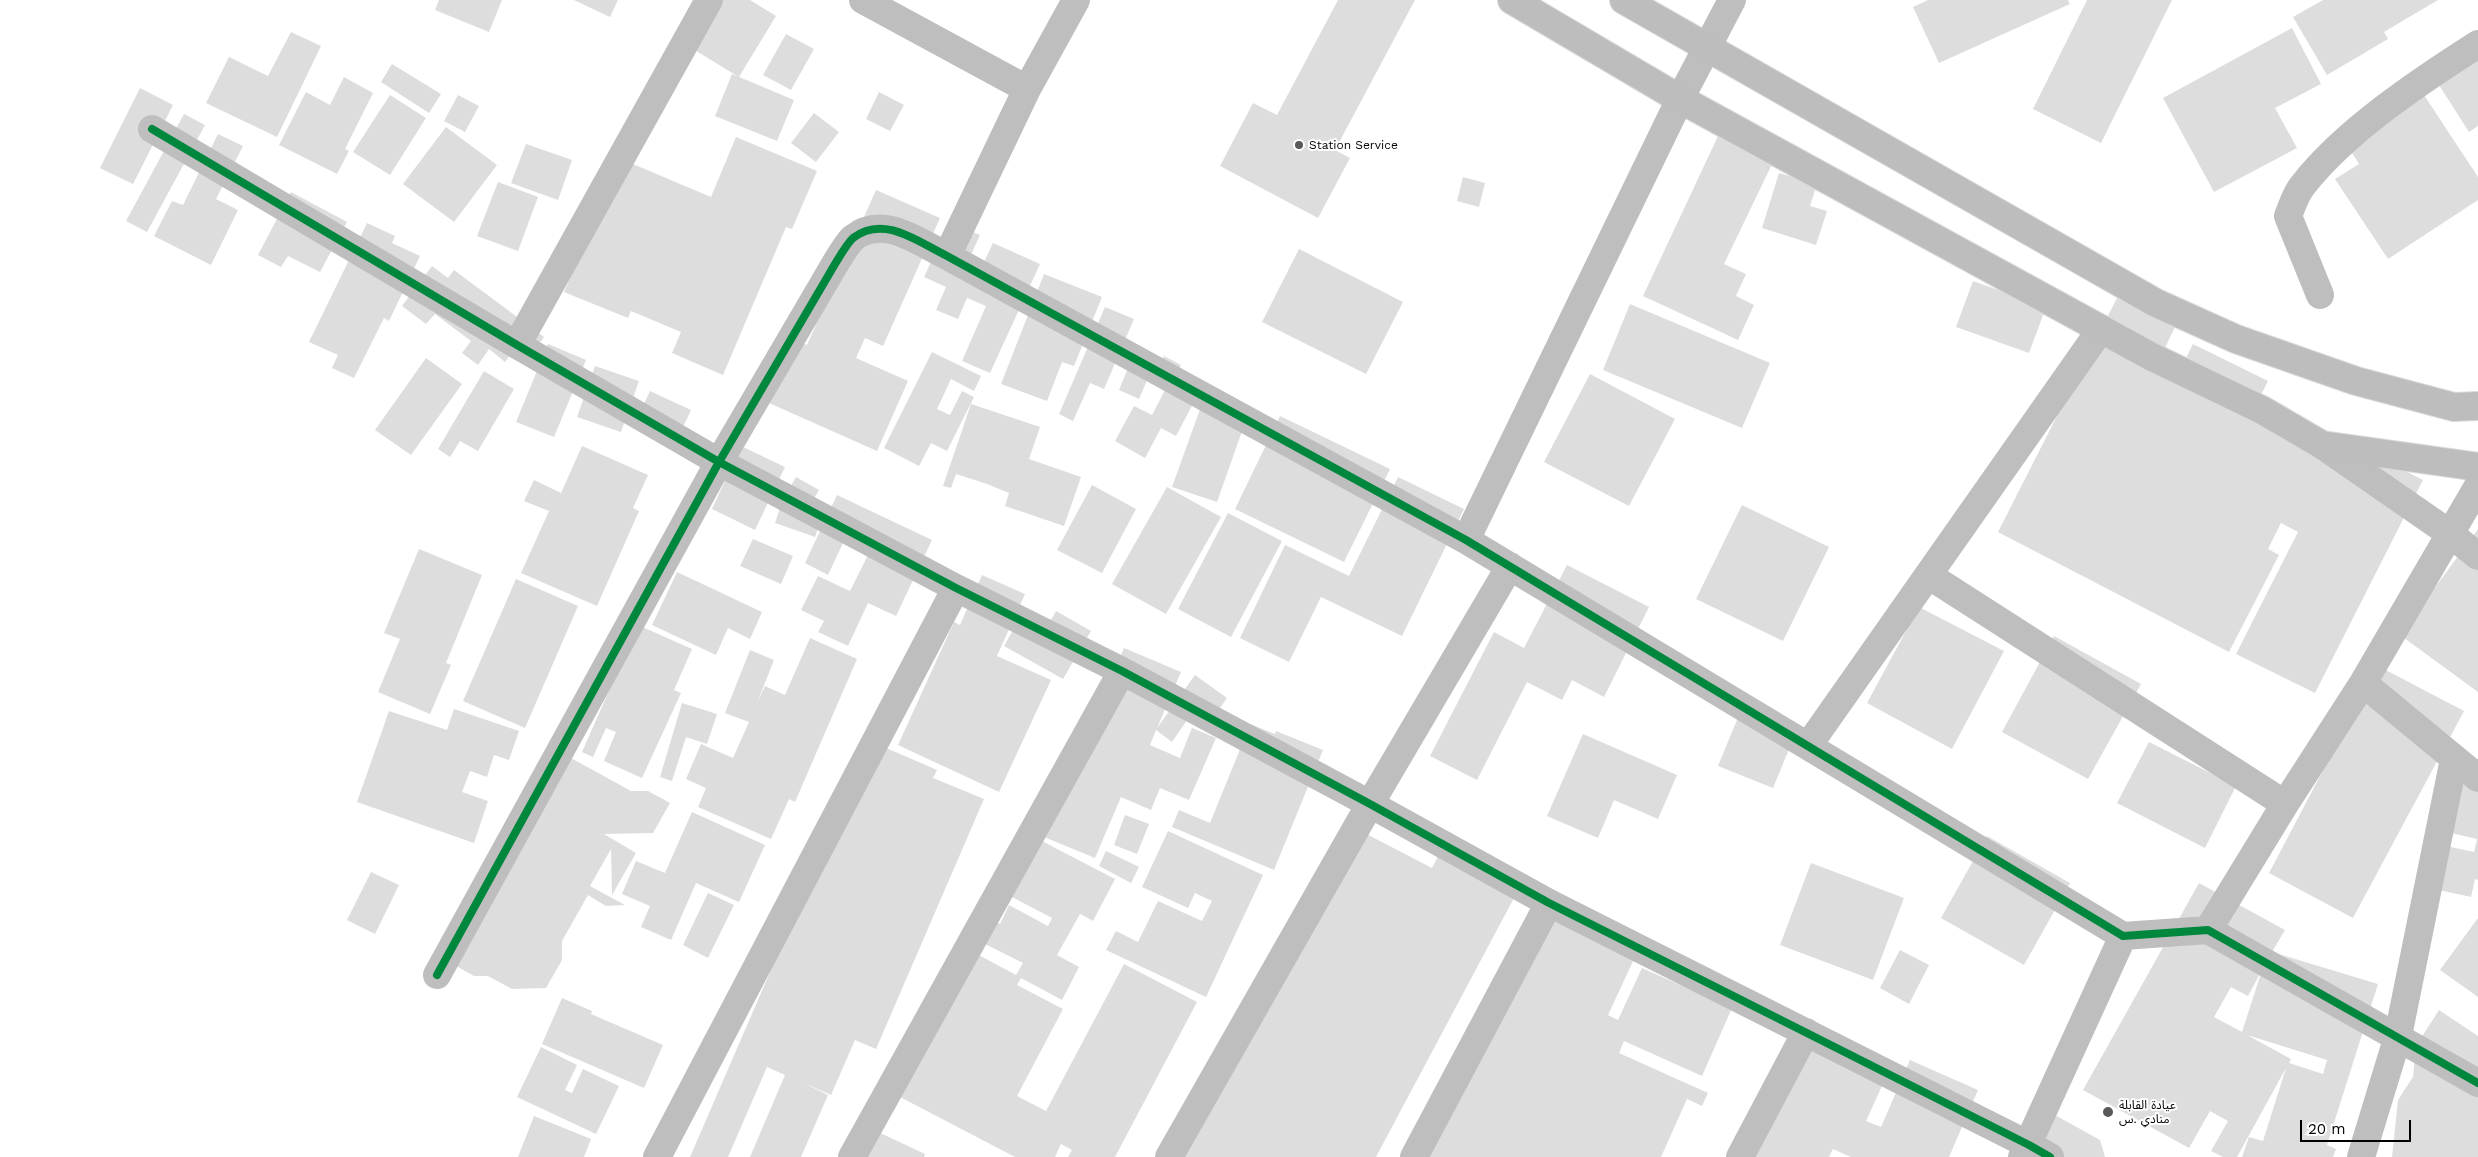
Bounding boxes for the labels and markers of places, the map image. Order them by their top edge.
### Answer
place label: Station Service [1309,138,1398,152]
marker: Station Service [1293,139,1305,151]
place label: عيادة القابلة منادي .س [2119,1098,2176,1126]
marker: عيادة القابلة منادي .س [2101,1105,2115,1119]

